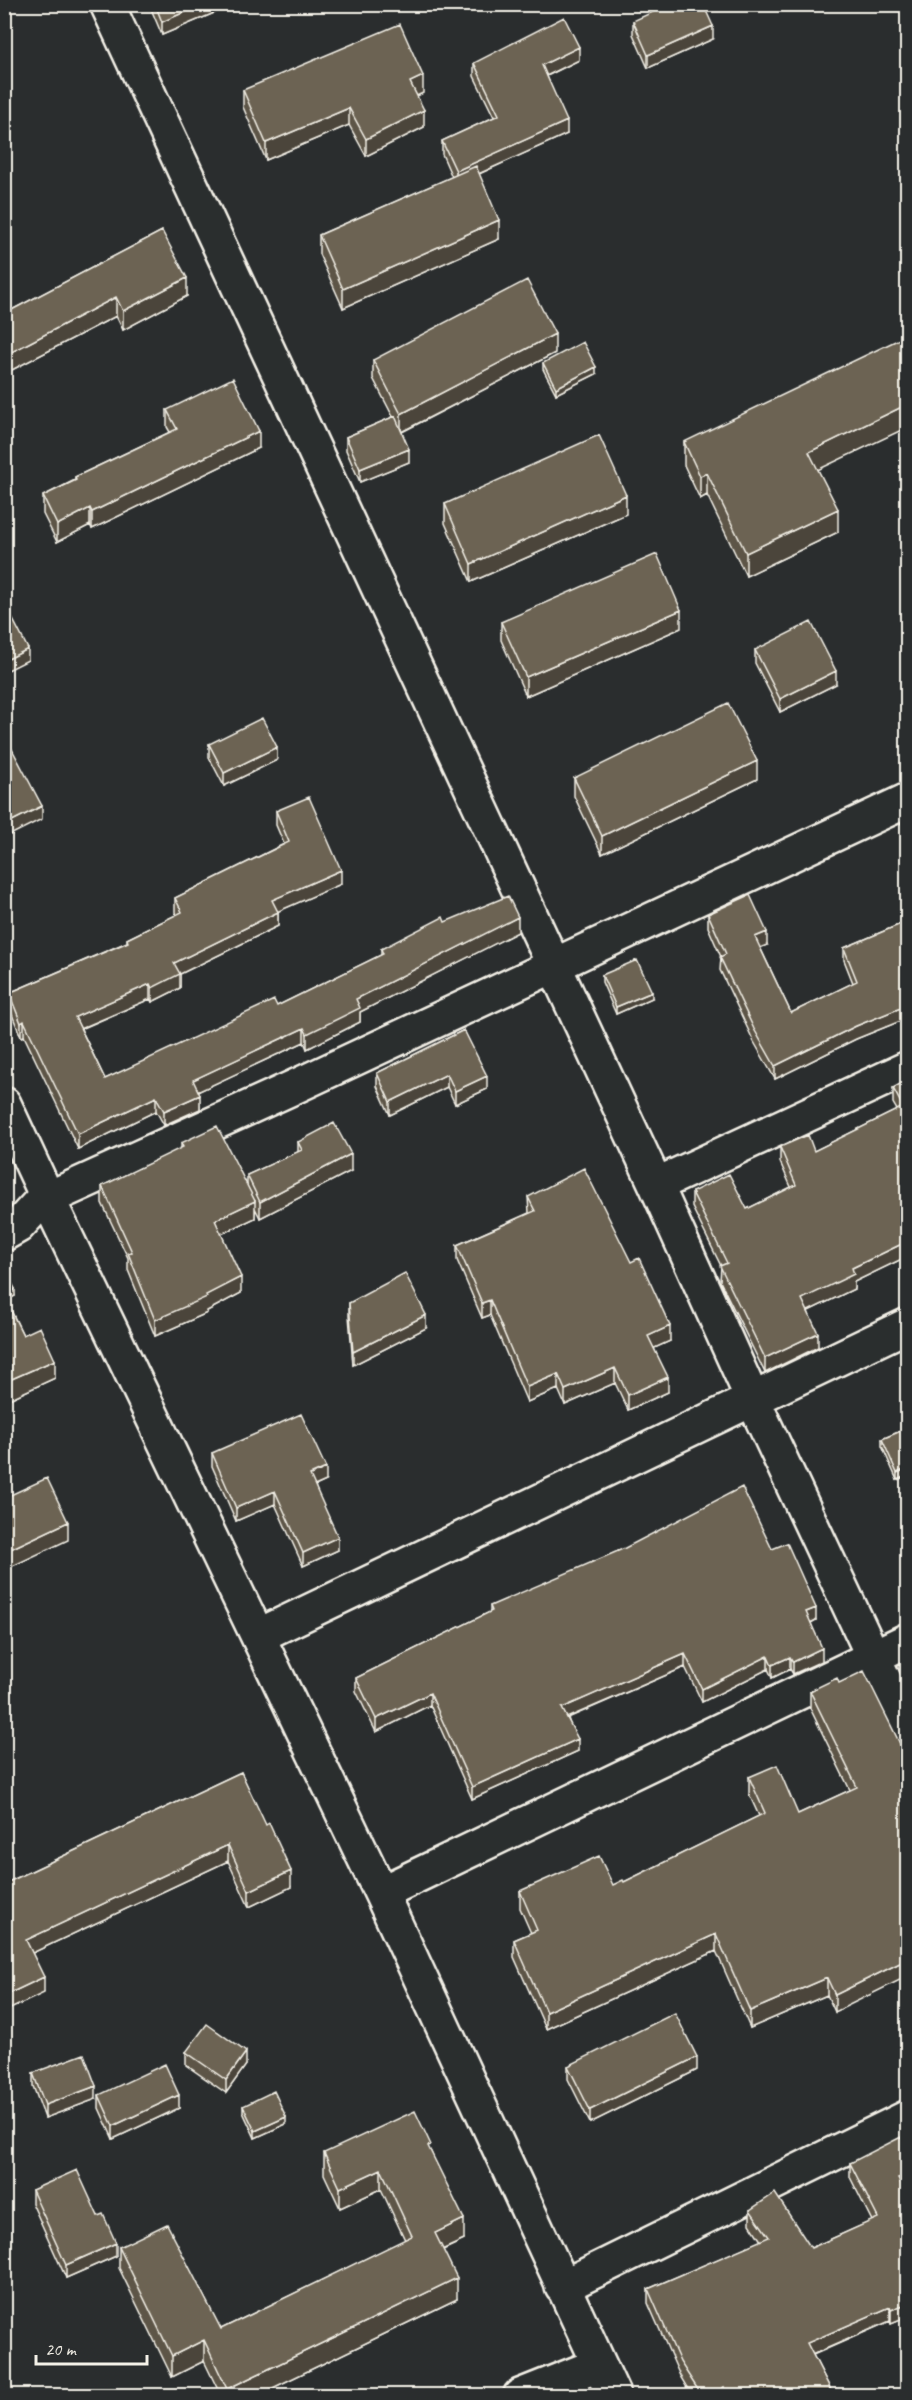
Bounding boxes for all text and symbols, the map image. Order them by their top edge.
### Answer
scale bar [36,2328,147,2366]
text: 20 m [45,2338,78,2360]

